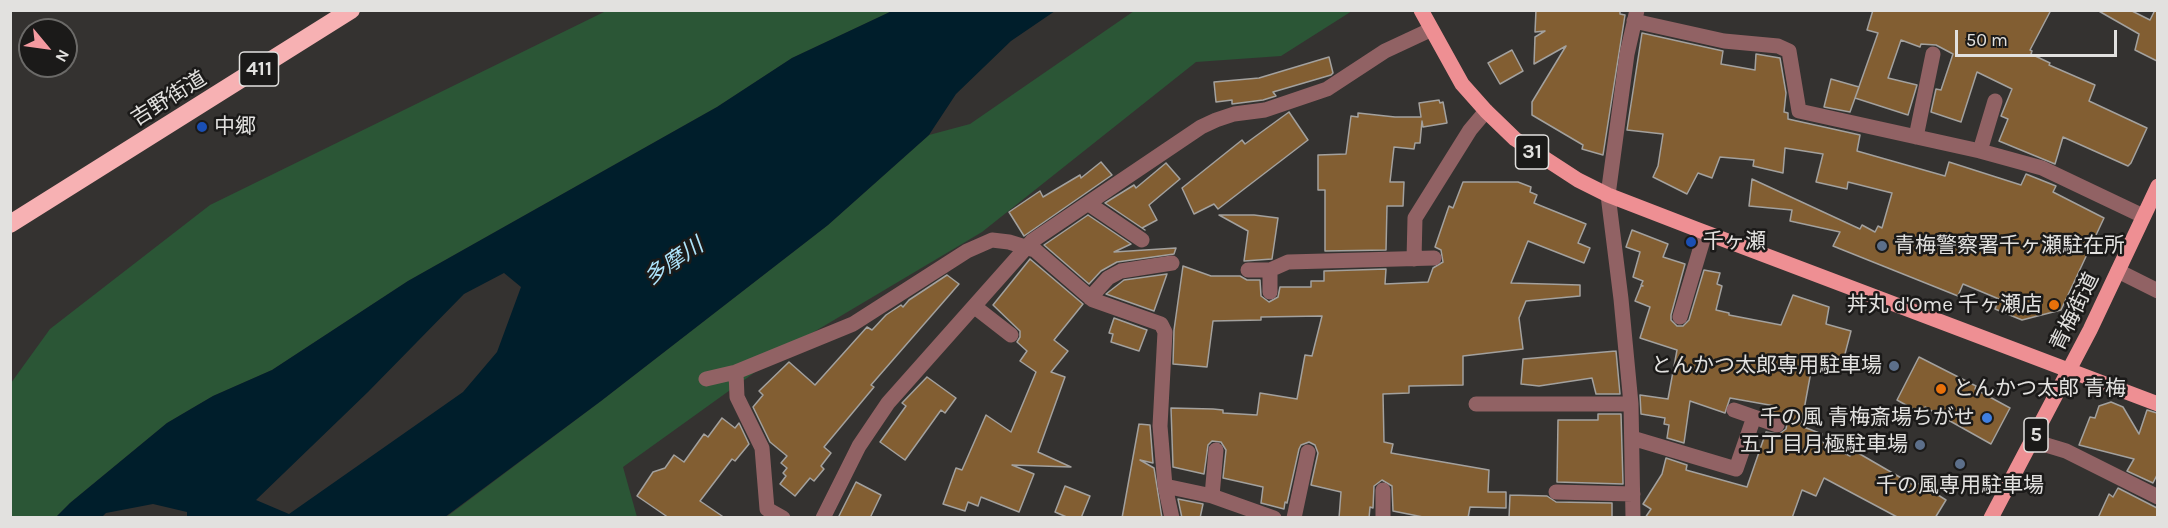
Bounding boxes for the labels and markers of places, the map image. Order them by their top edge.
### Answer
place label: 中郷 [214,114,256,140]
marker: 中郷 [195,120,209,134]
place label: 千ヶ瀬 [1703,229,1766,255]
place label: 青梅警察署千ヶ瀬駐在所 [1894,233,2125,259]
marker: 千ヶ瀬 [1684,235,1698,249]
marker: 青梅警察署千ヶ瀬駐在所 [1875,239,1889,253]
place label: 丼丸 d'Ome 千ヶ瀬店 [1847,292,2042,318]
marker: 丼丸 d'Ome 千ヶ瀬店 [2047,298,2061,312]
place label: とんかつ太郎専用駐車場 [1651,353,1882,379]
marker: とんかつ太郎専用駐車場 [1887,359,1901,373]
place label: とんかつ太郎 青梅 [1953,376,2126,402]
marker: とんかつ太郎 青梅 [1934,382,1948,396]
place label: 千の風 青梅斎場ちがせ [1760,405,1975,431]
marker: 千の風 青梅斎場ちがせ [1980,411,1994,425]
place label: 五丁目月極駐車場 [1740,432,1908,458]
marker: 五丁目月極駐車場 [1913,438,1927,452]
marker: 千の風専用駐車場 [1953,457,1967,471]
place label: 千の風専用駐車場 [1876,473,2044,499]

